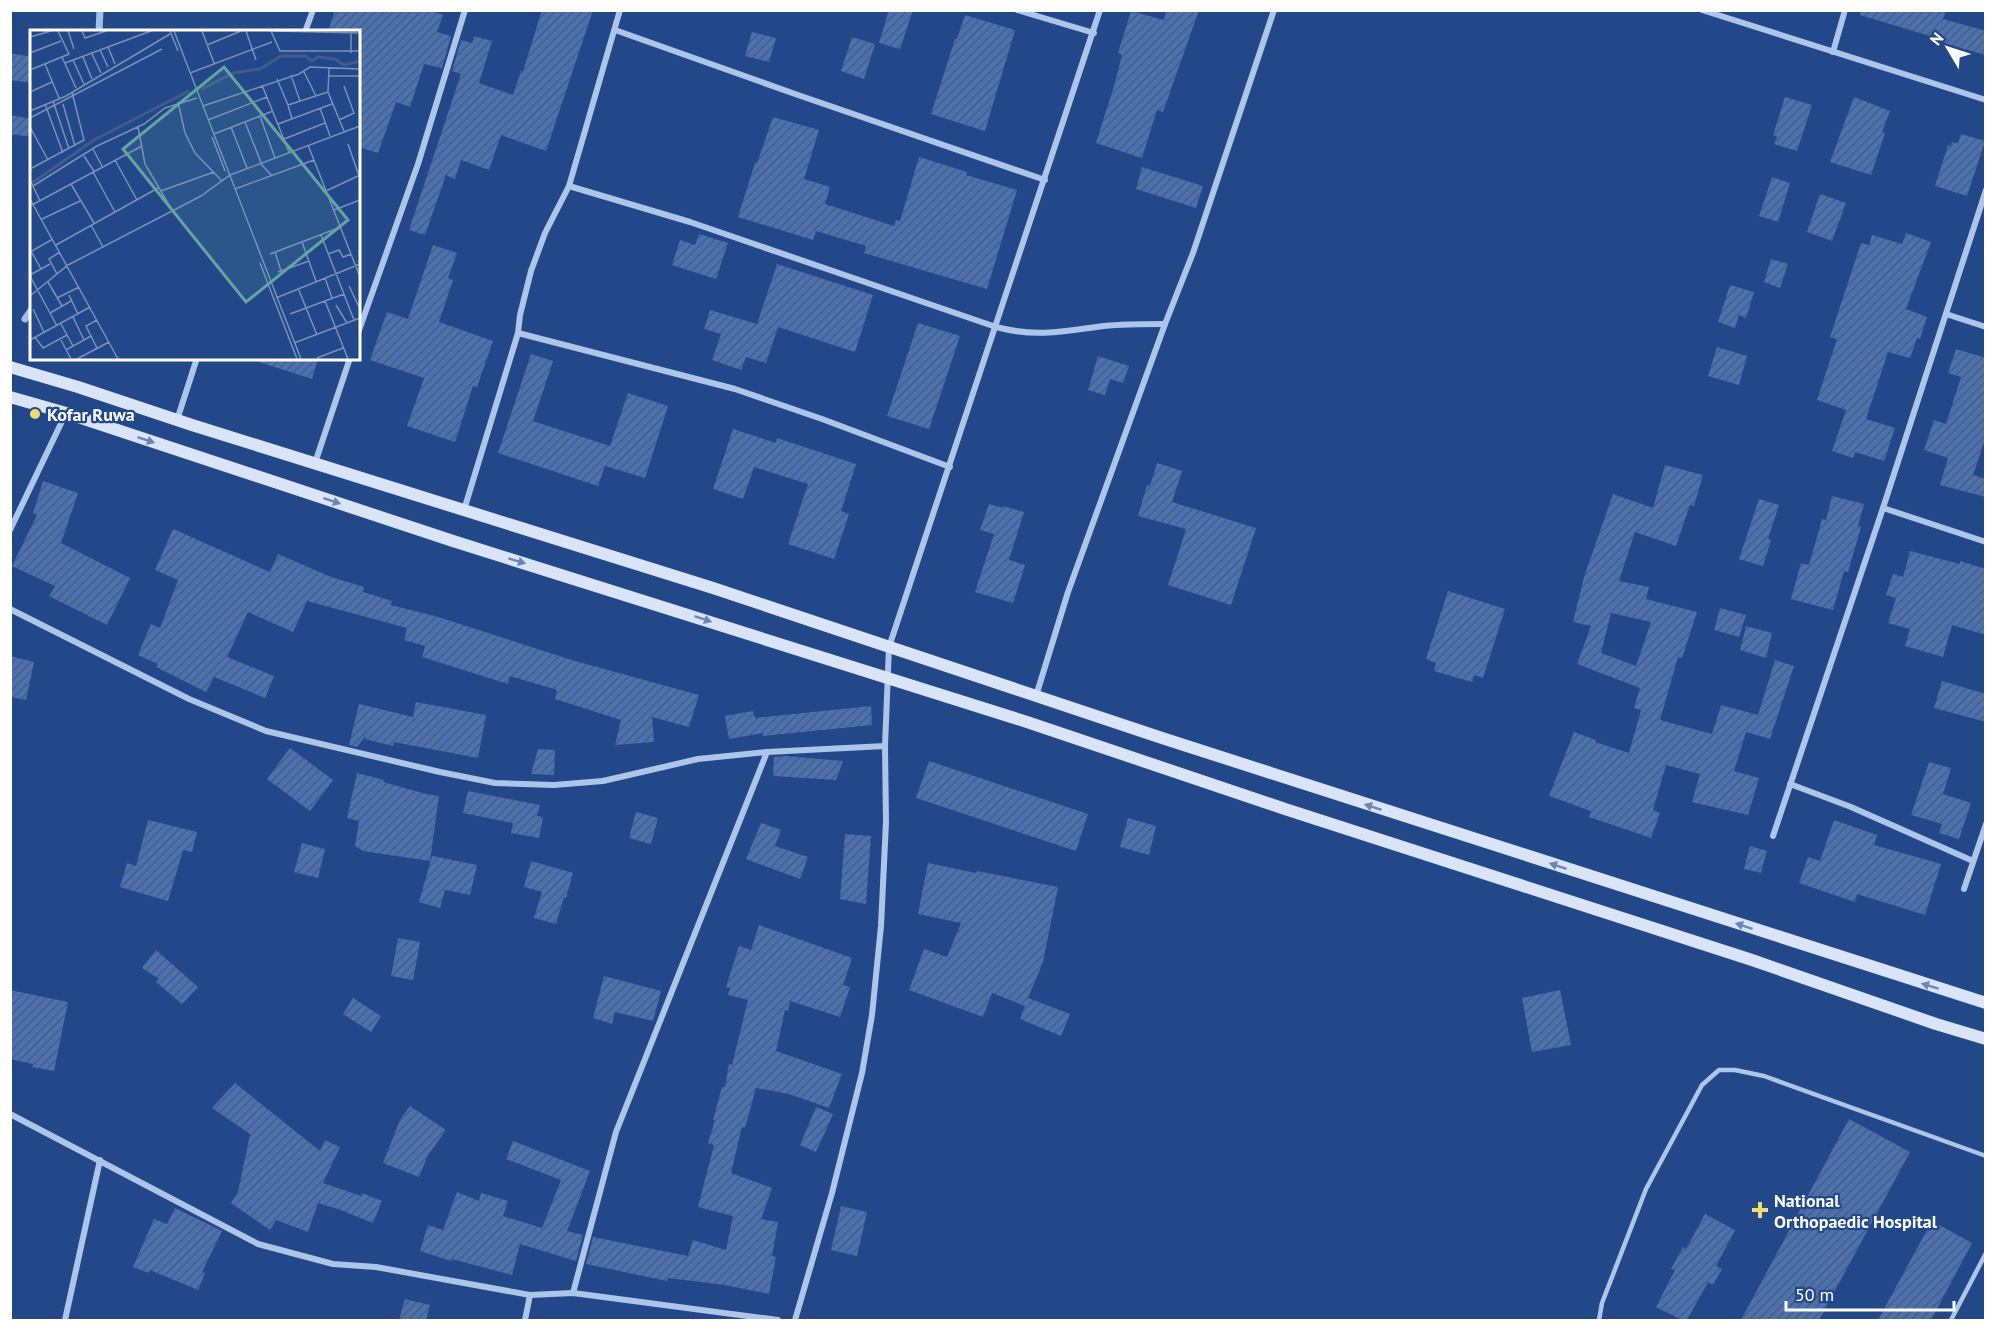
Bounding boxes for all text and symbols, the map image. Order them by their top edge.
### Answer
north arrow [1918,18,1978,78]
text: N [1925,28,1947,49]
inset map [30,30,360,360]
place label: Kofar Ruwa [47,403,135,426]
marker: Kofar Ruwa [28,407,42,421]
one-way arrow [137,435,155,445]
one-way arrow [323,496,341,506]
one-way arrow [508,557,526,566]
one-way arrow [694,615,712,625]
one-way arrow [1364,801,1382,811]
one-way arrow [1549,861,1567,871]
one-way arrow [1735,921,1753,930]
one-way arrow [1921,981,1939,990]
place label: National Orthopaedic Hospital [1774,1189,1938,1233]
marker: National Orthopaedic Hospital [1751,1201,1769,1219]
scale bar [1786,1274,1954,1312]
text: 50 m [1795,1283,1834,1306]

